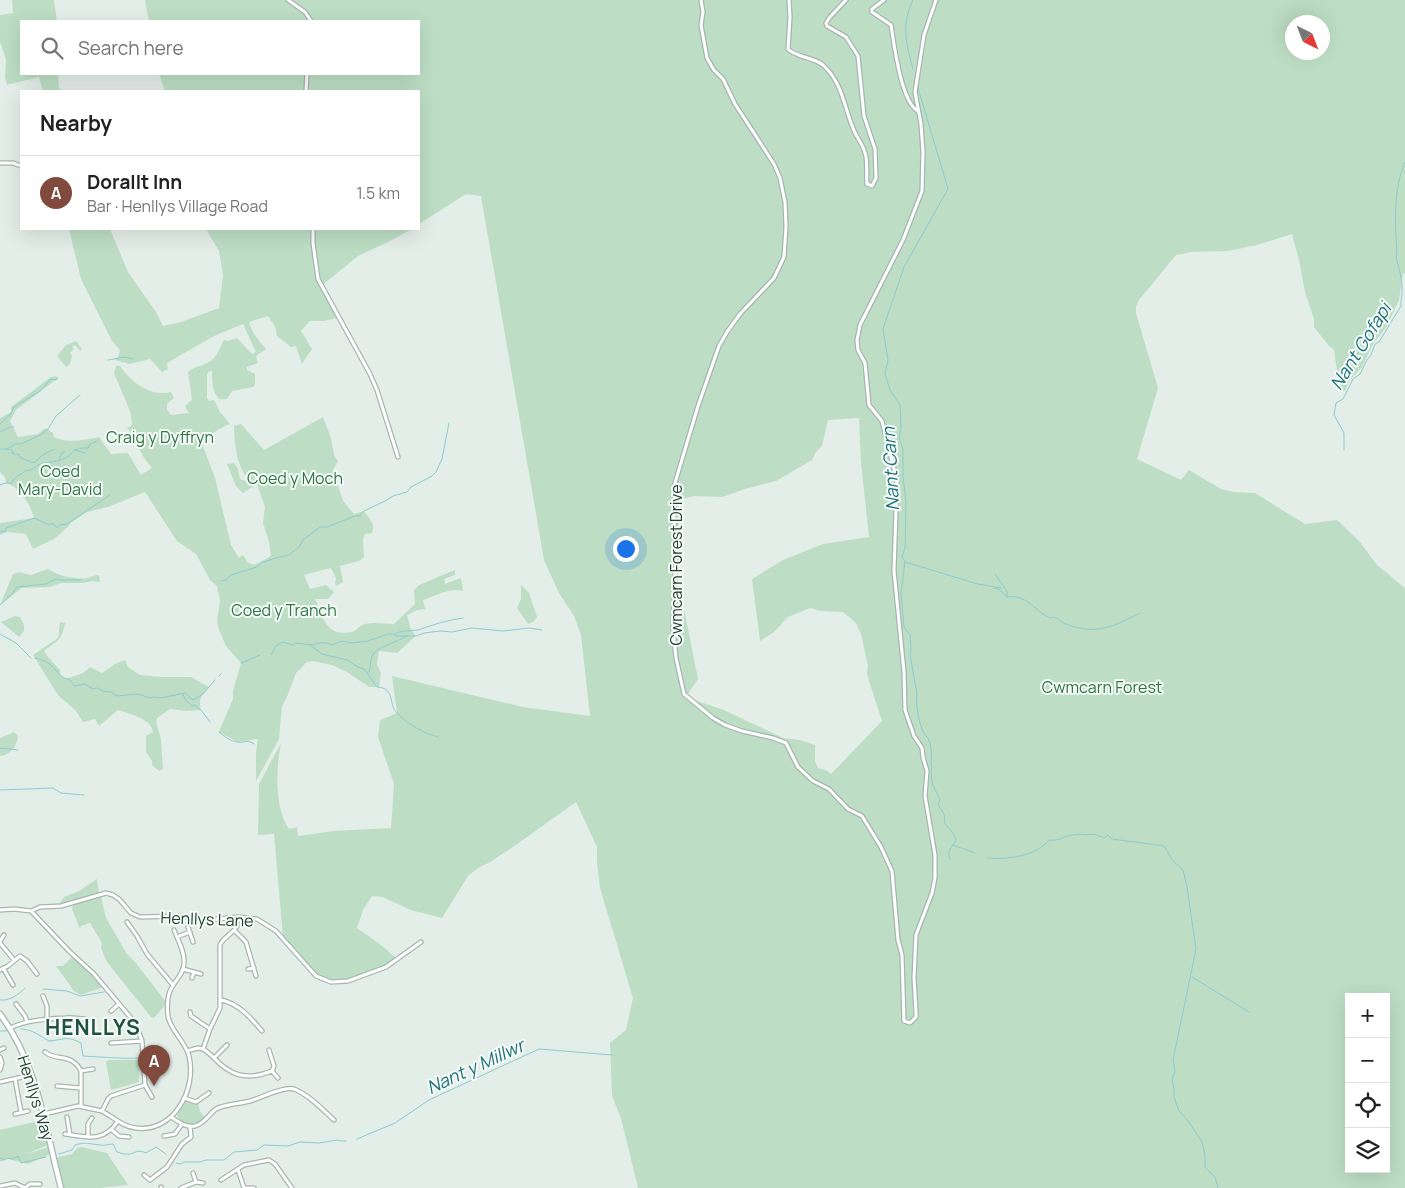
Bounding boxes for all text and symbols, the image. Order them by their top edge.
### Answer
north arrow [1285,15,1330,60]
search box [20,20,420,75]
icon: search [38,34,66,62]
text: Search here [78,35,184,61]
text: Nearby [40,109,112,137]
text: Dorallt Inn [87,169,182,195]
text: A [51,182,61,204]
text: 1.5 km [356,182,400,204]
text: Bar · Henllys Village Road [87,195,268,217]
water label: Nant Gofapi [1324,296,1398,394]
water label: Nant Carn [876,425,904,512]
park label: Craig y Dyffryn [106,426,214,448]
park label: Coed Mary-David [18,460,102,500]
park label: Coed y Moch [247,467,343,489]
street label: Cwmcarn Forest Drive [665,484,687,646]
your location [613,536,639,562]
park label: Coed y Tranch [231,599,337,621]
park label: Cwmcarn Forest [1042,676,1162,698]
street label: Henllys Lane [160,906,254,932]
map controls [1345,993,1390,1173]
button: + [1345,993,1390,1038]
district label: HENLLYS [45,1013,141,1041]
water label: Nant y Millwr [422,1032,530,1099]
button: − [1345,1038,1390,1083]
pin: A [138,1045,170,1086]
street label: Henllys Way [13,1053,60,1144]
button: locate [1345,1083,1390,1128]
button: layers [1345,1128,1390,1173]

